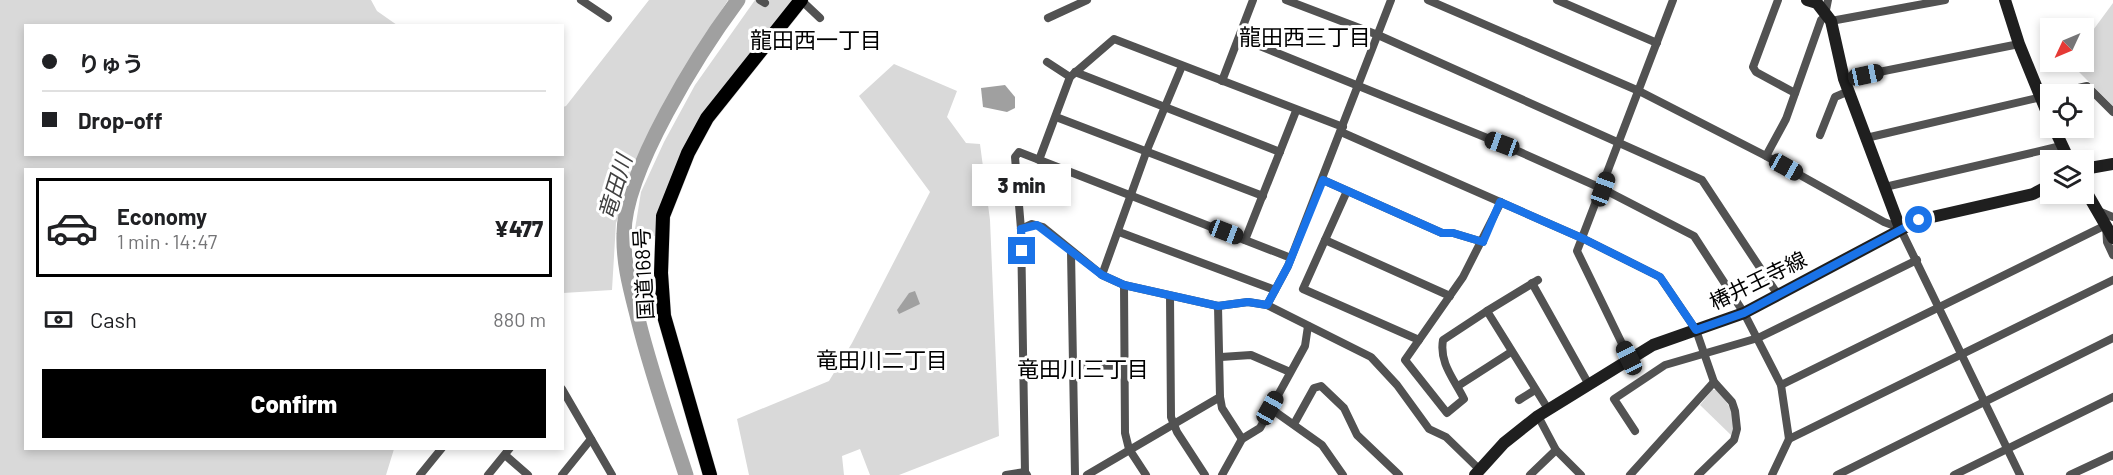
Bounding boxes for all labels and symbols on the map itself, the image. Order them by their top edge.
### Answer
north arrow [2040,18,2094,72]
district label: 龍田西三丁目 [1239,23,1371,49]
district label: 龍田西一丁目 [750,26,882,52]
car [1847,62,1885,88]
car [1482,129,1522,159]
water label: 竜田川 [592,149,637,222]
car [1766,150,1806,184]
callout: 3 min [972,164,1072,206]
car [1588,169,1618,209]
route start [1905,206,1932,233]
car [1206,217,1246,247]
street label: 国道168号 [628,227,657,321]
route end [1008,237,1035,264]
street label: 椿井王寺線 [1705,245,1810,314]
car [1613,338,1645,378]
district label: 竜田川二丁目 [816,346,948,372]
district label: 竜田川三丁目 [1017,355,1149,381]
car [1253,388,1287,428]

